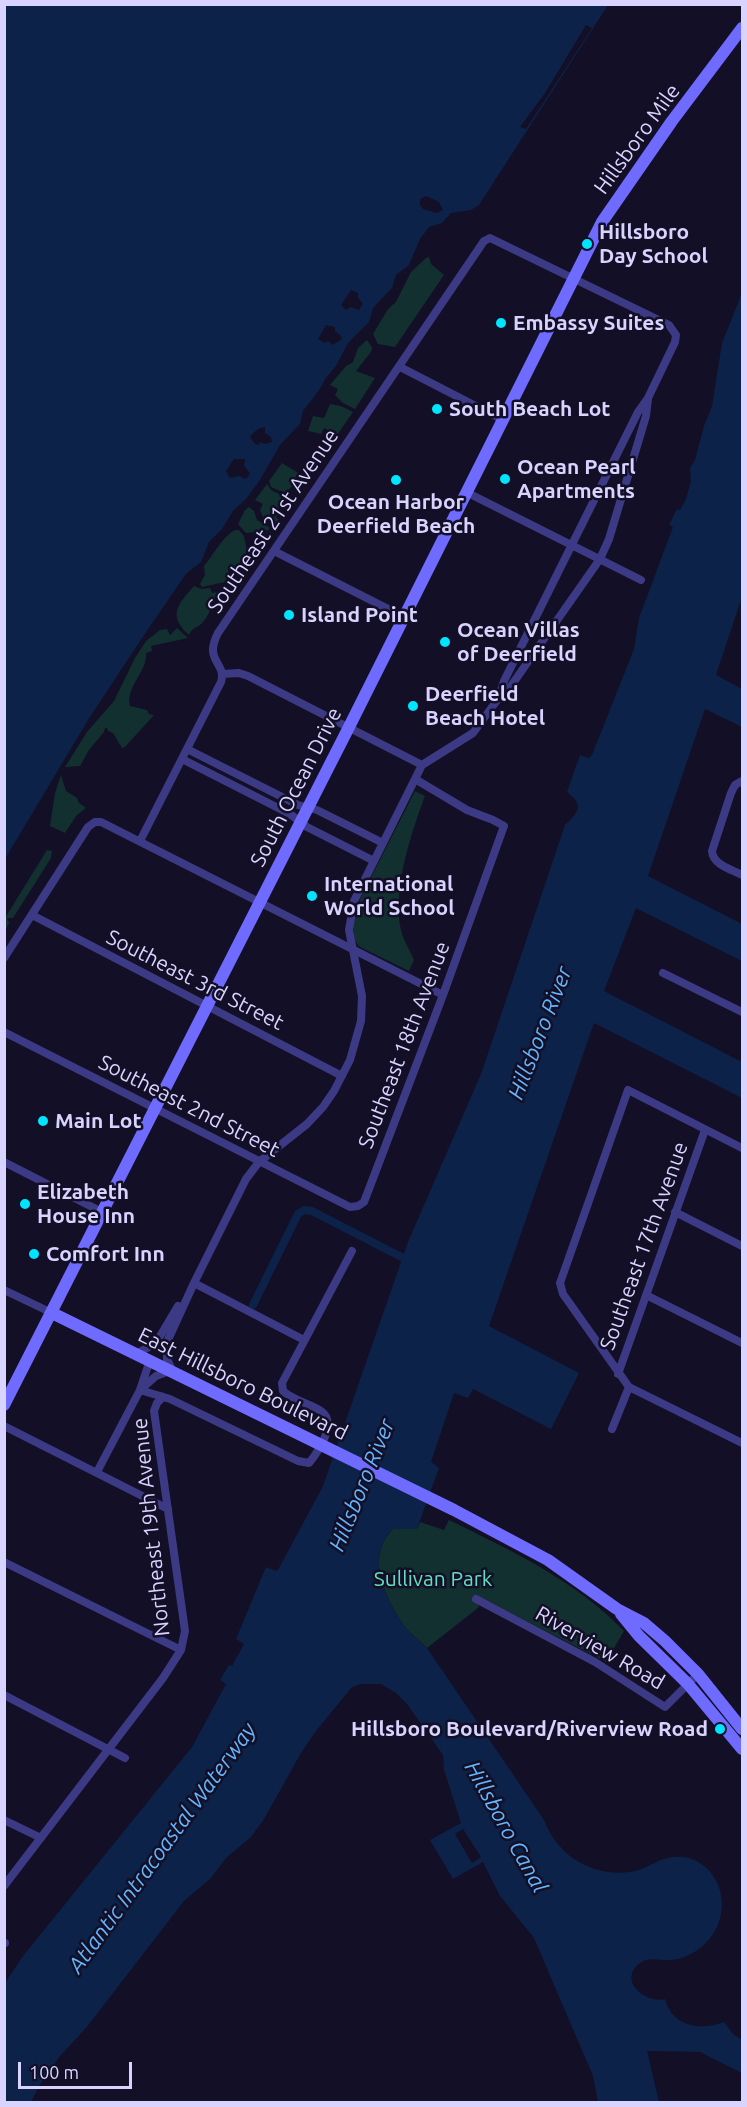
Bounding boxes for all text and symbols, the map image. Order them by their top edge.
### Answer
street label: Hillsboro Mile [589,79,685,199]
place label: Hillsboro Day School [599,219,708,269]
marker: Hillsboro Day School [580,237,594,251]
place label: Embassy Suites [513,310,664,336]
marker: Embassy Suites [494,316,508,330]
place label: South Beach Lot [449,396,610,422]
marker: South Beach Lot [430,402,444,416]
street label: Southeast 21st Avenue [202,424,344,618]
place label: Ocean Pearl Apartments [517,454,636,504]
marker: Ocean Pearl Apartments [498,472,512,486]
marker: Ocean Harbor Deerfield Beach [389,473,403,487]
place label: Ocean Harbor Deerfield Beach [317,489,475,539]
place label: Island Point [301,602,418,628]
marker: Island Point [282,608,296,622]
place label: Ocean Villas of Deerfield [457,617,580,667]
marker: Ocean Villas of Deerfield [438,635,452,649]
place label: Deerfield Beach Hotel [425,681,545,731]
marker: Deerfield Beach Hotel [406,699,420,713]
street label: South Ocean Drive [245,703,347,871]
place label: International World School [324,871,455,921]
marker: International World School [305,889,319,903]
street label: Southeast 3rd Street [102,924,288,1036]
street label: Southeast 18th Avenue [353,938,455,1152]
water label: Hillsboro River [503,963,577,1103]
street label: Southeast 2nd Street [94,1049,284,1163]
place label: Main Lot [55,1108,141,1134]
marker: Main Lot [36,1114,50,1128]
street label: Southeast 17th Avenue [595,1139,693,1353]
place label: Elizabeth House Inn [37,1179,135,1229]
marker: Elizabeth House Inn [18,1197,32,1211]
place label: Comfort Inn [46,1241,165,1267]
marker: Comfort Inn [27,1247,41,1261]
street label: East Hillsboro Boulevard [134,1322,352,1446]
water label: Hillsboro River [324,1415,400,1555]
street label: Northeast 19th Avenue [127,1417,175,1637]
park label: Sullivan Park [374,1566,492,1592]
street label: Riverview Road [531,1601,669,1695]
place label: Hillsboro Boulevard/Riverview Road [351,1716,708,1742]
water label: Atlantic Intracoastal Waterway [62,1718,262,1978]
marker: Hillsboro Boulevard/Riverview Road [713,1722,727,1736]
water label: Hillsboro Canal [459,1756,553,1898]
scale bar [21,2050,135,2088]
text: 100 m [29,2062,79,2082]

